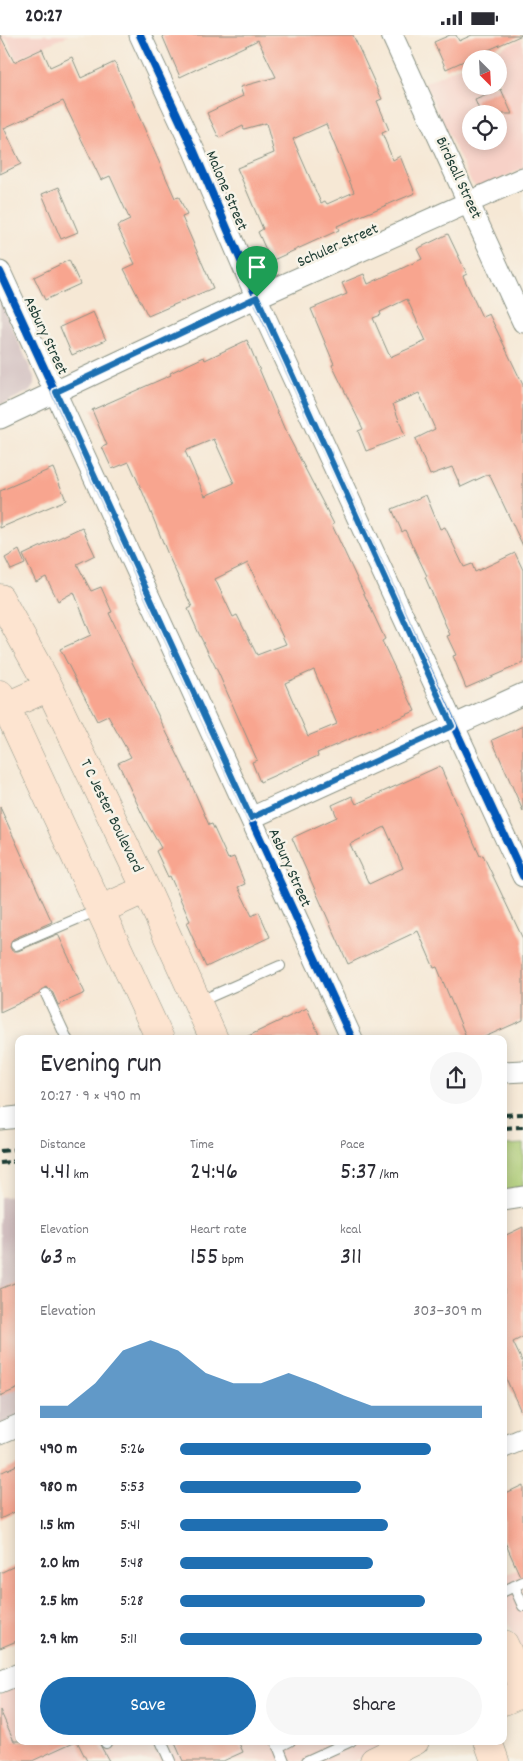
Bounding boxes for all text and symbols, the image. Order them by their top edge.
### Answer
text: 20:27 [25,4,62,31]
north arrow [462,50,508,95]
map controls [462,50,507,150]
button: locate [462,105,507,150]
street label: Birdsall Street [429,133,487,223]
street label: Malone Street [199,147,253,235]
street label: Schuler Street [294,218,383,274]
pin [236,246,278,297]
icon: arrive [243,253,271,281]
street label: Asbury Street [17,293,73,379]
street label: T C Jester Boulevard [74,755,148,877]
street label: Asbury Street [261,825,317,911]
text: Evening run [40,1046,162,1086]
button: share [430,1052,482,1104]
text: 20:27 · 9 × 490 m [40,1085,141,1108]
text: Distance [40,1135,86,1155]
text: Time [190,1135,214,1155]
text: Pace [340,1135,365,1155]
text: 4.41 [40,1155,70,1191]
text: 24:46 [190,1155,238,1191]
text: 5:37 [340,1155,376,1191]
text: km [70,1165,89,1185]
text: /km [376,1165,399,1185]
text: Elevation [40,1220,89,1240]
text: Heart rate [190,1220,247,1240]
text: kcal [340,1220,361,1240]
text: 63 [40,1240,63,1276]
text: 155 [190,1240,219,1276]
text: 311 [340,1240,362,1276]
text: m [63,1250,76,1270]
text: bpm [219,1250,244,1270]
text: Elevation [40,1300,96,1323]
text: 303–309 m [413,1300,482,1323]
text: 490 m [40,1438,77,1461]
text: 5:26 [120,1438,145,1461]
text: 980 m [40,1476,77,1499]
text: 5:53 [120,1476,145,1499]
text: 1.5 km [40,1514,75,1537]
text: 5:41 [120,1514,140,1537]
text: 2.0 km [40,1552,80,1575]
text: 5:48 [120,1552,143,1575]
text: 2.5 km [40,1590,78,1613]
text: 5:28 [120,1590,143,1613]
text: 2.9 km [40,1628,78,1651]
text: 5:11 [120,1628,137,1651]
button: Save [40,1677,256,1735]
button: Share [266,1677,482,1735]

